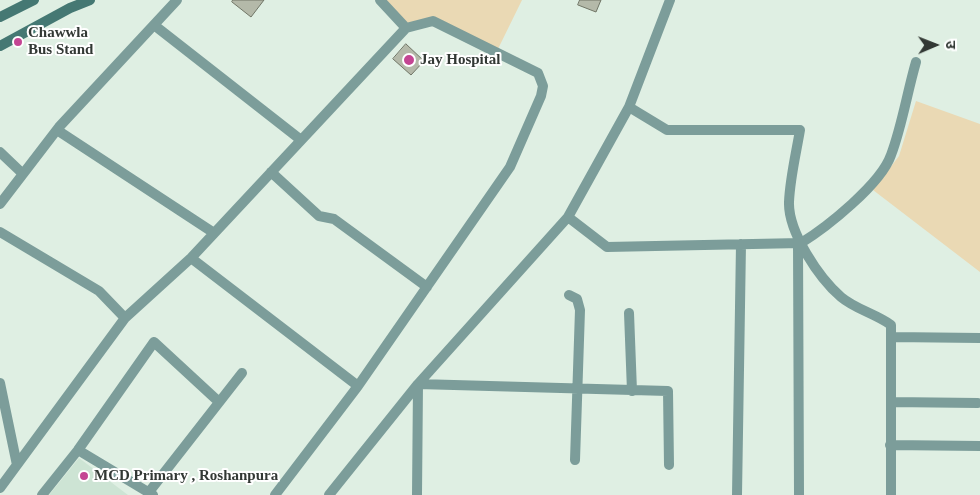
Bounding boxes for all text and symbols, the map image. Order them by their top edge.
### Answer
north arrow [910,20,960,70]
place label: Chawwla Bus Stand [28,24,93,59]
marker: Chawwla Bus Stand [12,36,24,48]
text: उ [943,40,958,49]
place label: Jay Hospital [420,51,500,69]
marker: Jay Hospital [402,53,416,67]
place label: MCD Primary , Roshanpura [94,467,278,485]
marker: MCD Primary , Roshanpura [78,470,90,482]

